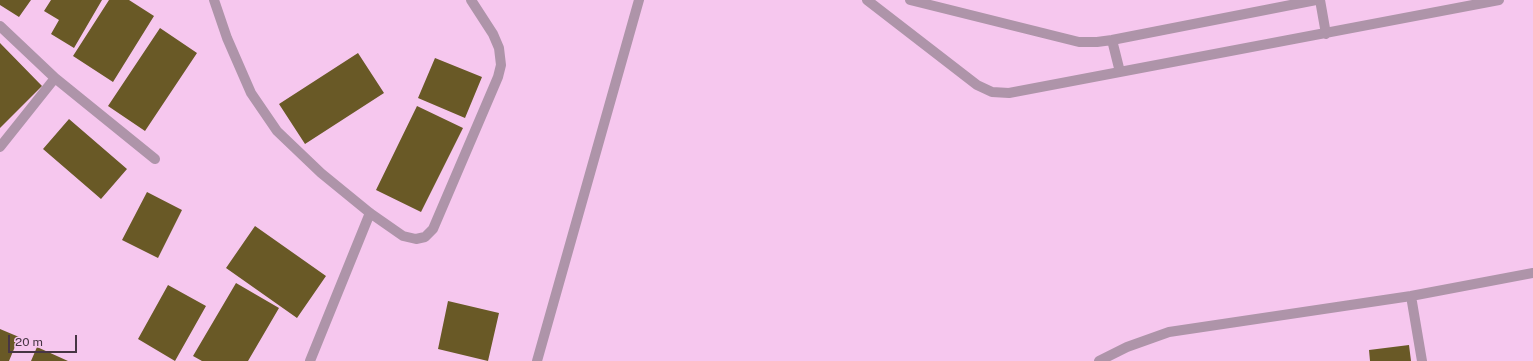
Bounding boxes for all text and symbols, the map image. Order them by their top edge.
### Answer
scale bar [10,327,79,353]
text: 20 m [15,335,43,349]

